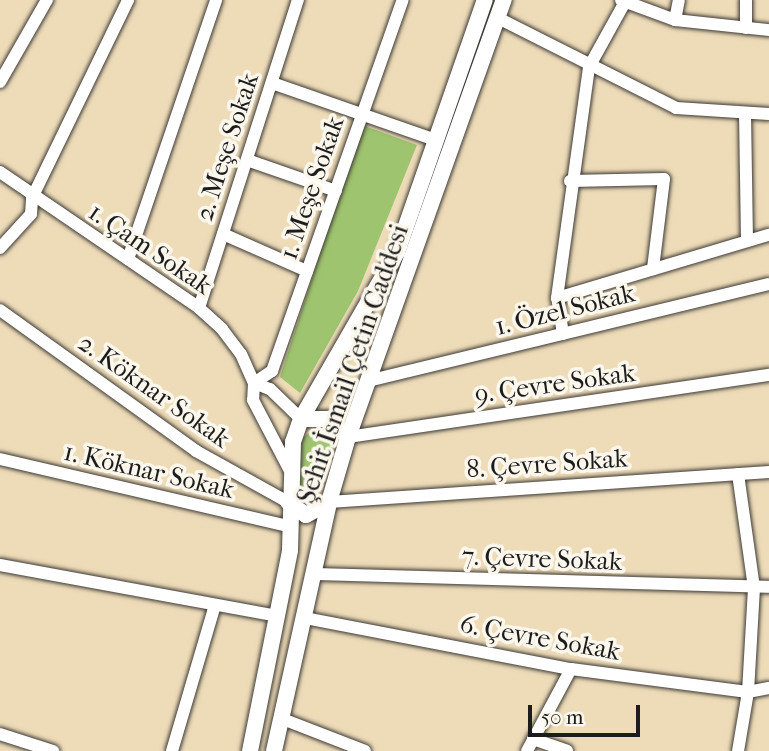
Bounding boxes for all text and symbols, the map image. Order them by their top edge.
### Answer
street label: 2. Meşe Sokak [188,69,266,225]
street label: 1. Meşe Sokak [273,112,351,264]
street label: 1. Çam Sokak [83,196,217,302]
street label: Şehit İsmail Çetin Caddesi [291,220,415,508]
street label: 1. Özel Sokak [492,278,638,342]
street label: 2. Köknar Sokak [72,327,236,455]
street label: 9. Çevre Sokak [473,357,637,411]
street label: 1. Köknar Sokak [61,436,237,506]
street label: 8. Çevre Sokak [465,443,629,485]
street label: 7. Çevre Sokak [461,541,623,577]
street label: 6. Çevre Sokak [457,609,623,667]
scale bar [531,692,643,736]
text: 50 m [541,705,584,729]

